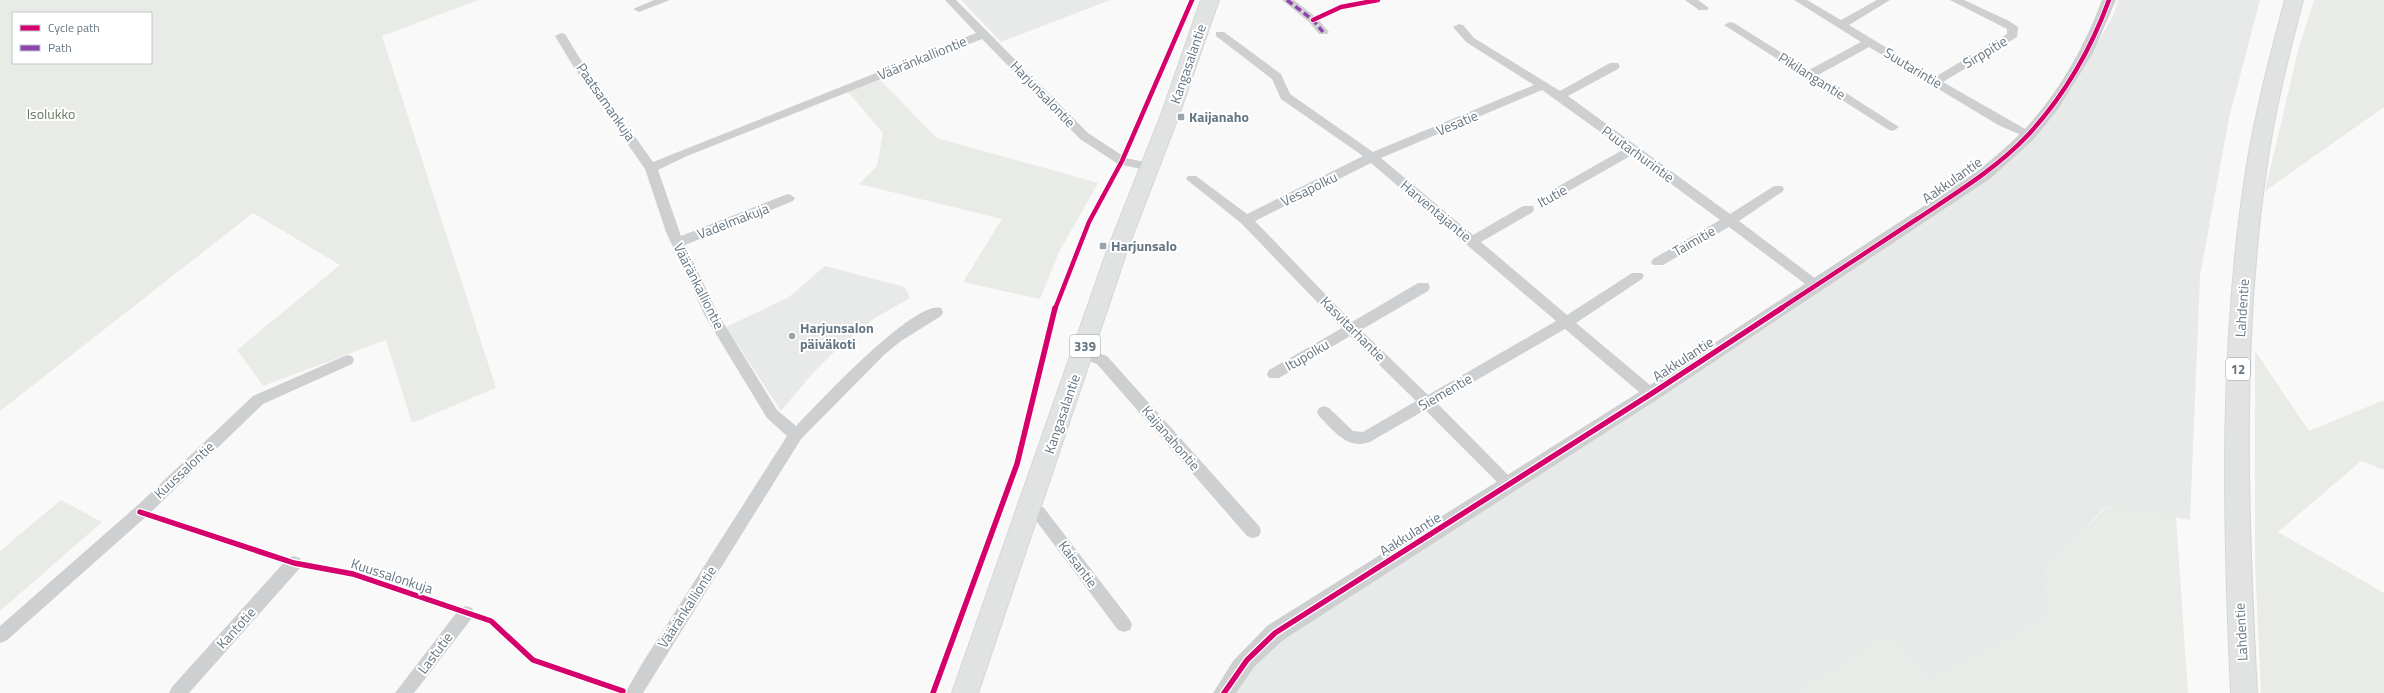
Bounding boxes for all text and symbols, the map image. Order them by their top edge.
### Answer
legend [12,12,152,64]
text: Cycle path [48,18,100,37]
street label: Kangasalantie [1164,21,1211,107]
street label: Vääränkalliontie [874,30,969,85]
street label: Sirppitie [1959,30,2011,73]
text: Path [48,38,72,57]
street label: Suutarintie [1880,42,1946,93]
street label: Pikilangantie [1775,47,1850,105]
street label: Harjunsalontie [1006,55,1081,132]
street label: Paatsamankuja [572,58,641,145]
park label: Isolukko [27,103,75,124]
street label: Vesatie [1433,104,1481,141]
place label: Kaijanaho [1189,106,1249,127]
marker: Kaijanaho [1176,112,1186,122]
street label: Puutarhurintie [1598,120,1679,187]
street label: Aakkulantie [1917,151,1986,208]
street label: Vesapolku [1277,166,1341,211]
street label: Harventajantie [1396,175,1476,247]
street label: Itutie [1533,179,1570,212]
street label: Vadelmakuja [694,197,772,244]
street label: Taimitie [1669,220,1719,261]
place label: Harjunsalo [1111,235,1177,256]
street label: Vääränkalliontie [669,239,730,333]
marker: Harjunsalo [1098,241,1108,251]
street label: Lahdentie [2229,278,2254,338]
street label: Kasvitarhantie [1316,291,1391,366]
place label: Harjunsalon päiväkoti [800,317,874,354]
marker: Harjunsalon päiväkoti [787,331,797,341]
street label: Aakkulantie [1648,331,1717,386]
street label: Itupolku [1281,333,1333,376]
road number: 339 [1070,335,1100,357]
road number: 12 [2226,358,2250,380]
street label: Siementie [1414,368,1476,415]
street label: Kangasalantie [1038,371,1085,457]
street label: Kaijanahontie [1137,401,1206,475]
street label: Kuussalontie [149,436,219,503]
street label: Aakkulantie [1375,506,1445,561]
street label: Kaisantie [1054,536,1103,592]
street label: Kuussalonkuja [348,552,436,599]
street label: Vääränkalliontie [652,561,721,652]
street label: Kantotie [211,602,260,653]
street label: Lahdentie [2228,602,2253,662]
street label: Lastutie [412,627,457,678]

